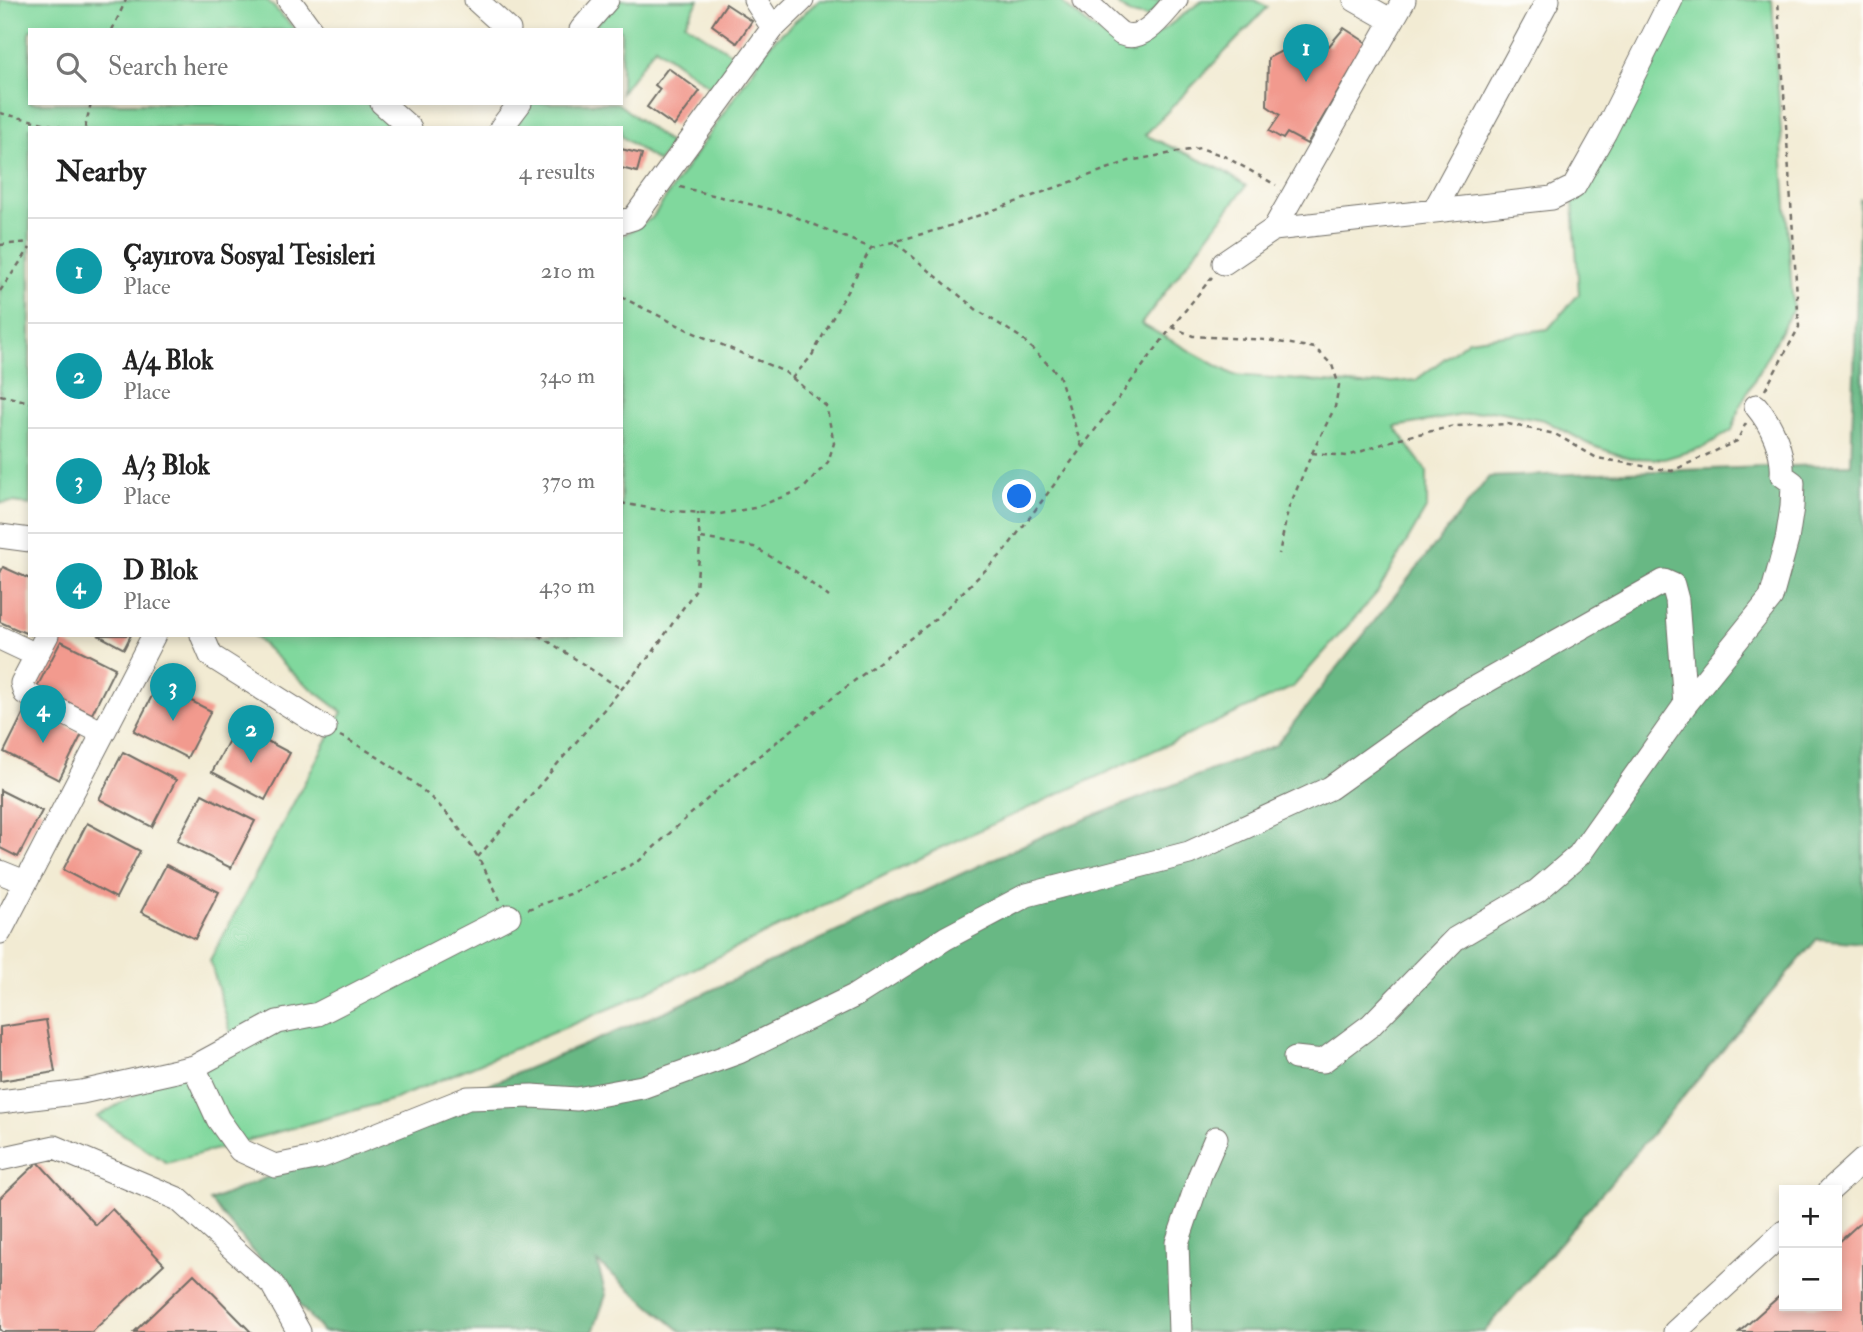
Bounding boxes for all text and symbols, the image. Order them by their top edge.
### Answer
pin: 1 [1283,24,1329,82]
search box [28,28,623,105]
icon: search [52,48,90,86]
text: Search here [108,51,228,83]
text: Nearby [56,153,146,190]
text: 4 results [519,157,595,186]
text: Çayırova Sosyal Tesisleri [123,240,376,272]
text: 1 [75,256,83,285]
text: 210 m [541,256,595,285]
text: Place [123,272,171,301]
text: A/4 Blok [123,345,213,377]
text: 2 [73,361,85,390]
text: 340 m [539,361,595,390]
text: Place [123,377,171,406]
text: A/3 Blok [123,450,210,482]
text: 3 [75,466,83,495]
text: 370 m [541,466,595,495]
your location [1002,479,1036,513]
text: Place [123,482,171,511]
text: D Blok [123,555,198,587]
text: 4 [73,571,85,600]
text: 430 m [539,571,595,600]
text: Place [123,587,171,616]
pin: 3 [150,663,196,721]
pin: 4 [20,685,66,743]
pin: 2 [228,705,274,763]
map controls [1779,1185,1842,1311]
button: + [1779,1185,1842,1248]
button: − [1779,1248,1842,1311]

